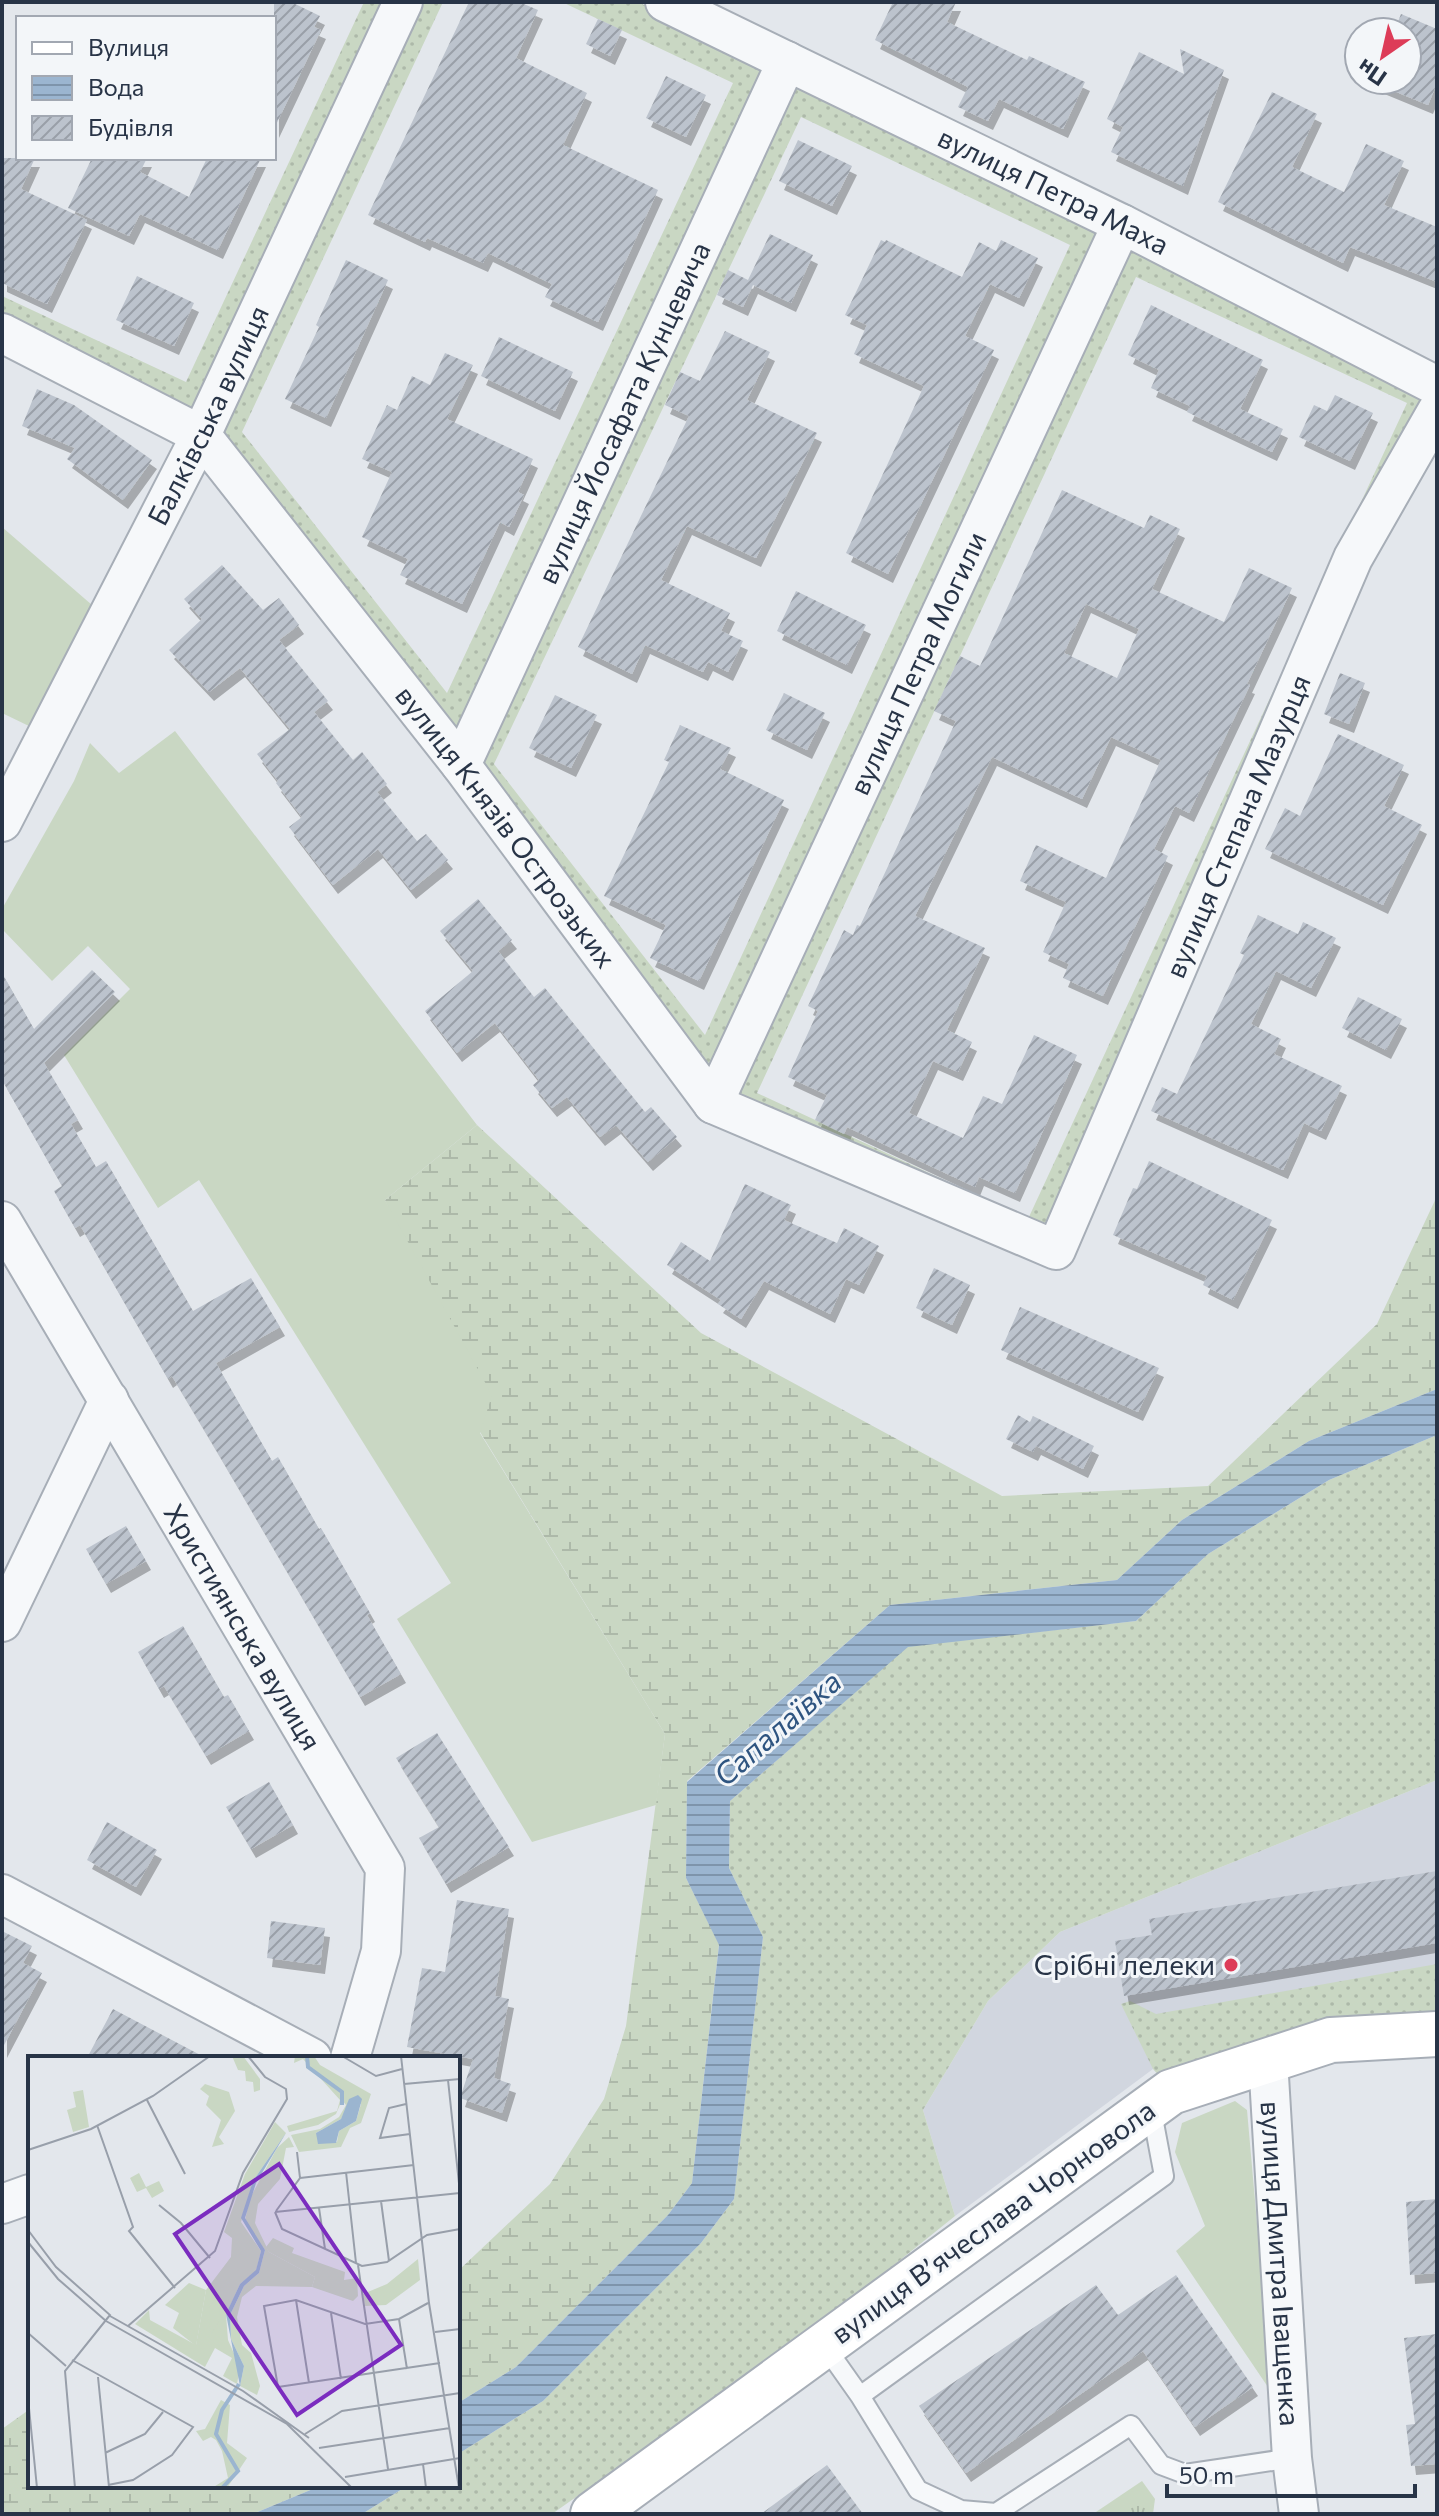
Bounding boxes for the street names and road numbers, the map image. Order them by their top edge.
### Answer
street label: вулиця Петра Маха [933,119,1175,261]
street label: вулиця Йосафата Кунцевича [529,236,717,589]
street label: Балківська вулиця [140,300,275,531]
street label: вулиця Петра Могили [841,526,993,800]
street label: вулиця Степана Мазурця [1157,669,1317,983]
street label: вулиця Князів Острозьких [389,679,624,974]
street label: Християнська вулиця [157,1498,329,1756]
street label: вулиця Вʼячеслава Чорновола [824,2092,1161,2350]
street label: вулиця Дмитра Іващенка [1255,2100,1308,2427]

